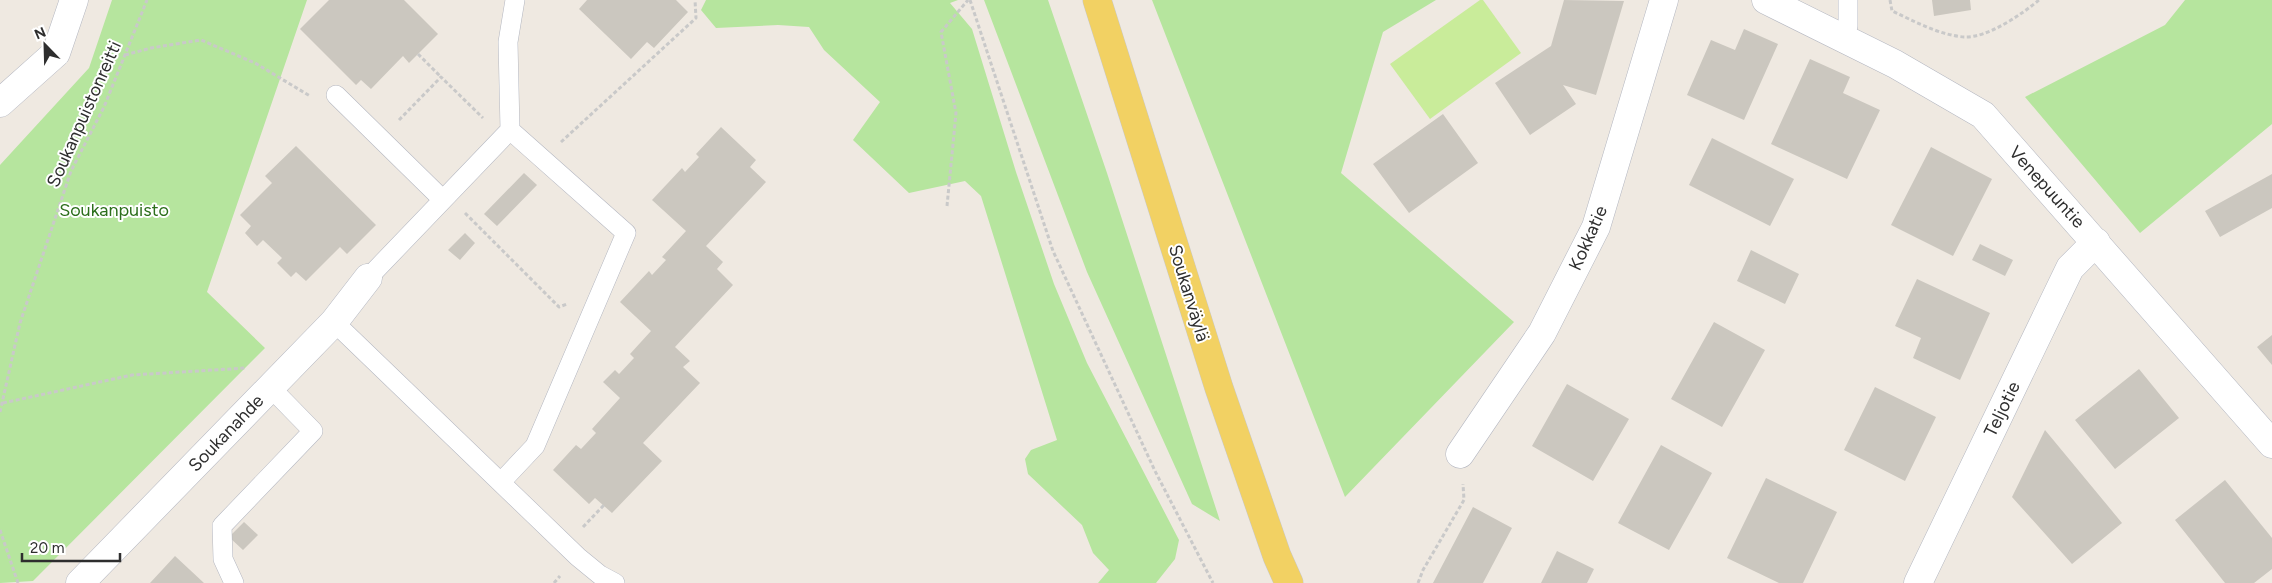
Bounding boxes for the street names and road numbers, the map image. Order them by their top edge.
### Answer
street label: Soukanpuistonreitti [42,38,126,190]
street label: Venepuuntie [2004,141,2090,233]
street label: Kokkatie [1564,202,1612,274]
street label: Soukanväylä [1164,242,1214,344]
street label: Teljotie [1979,378,2025,440]
street label: Soukanahde [184,390,268,476]

